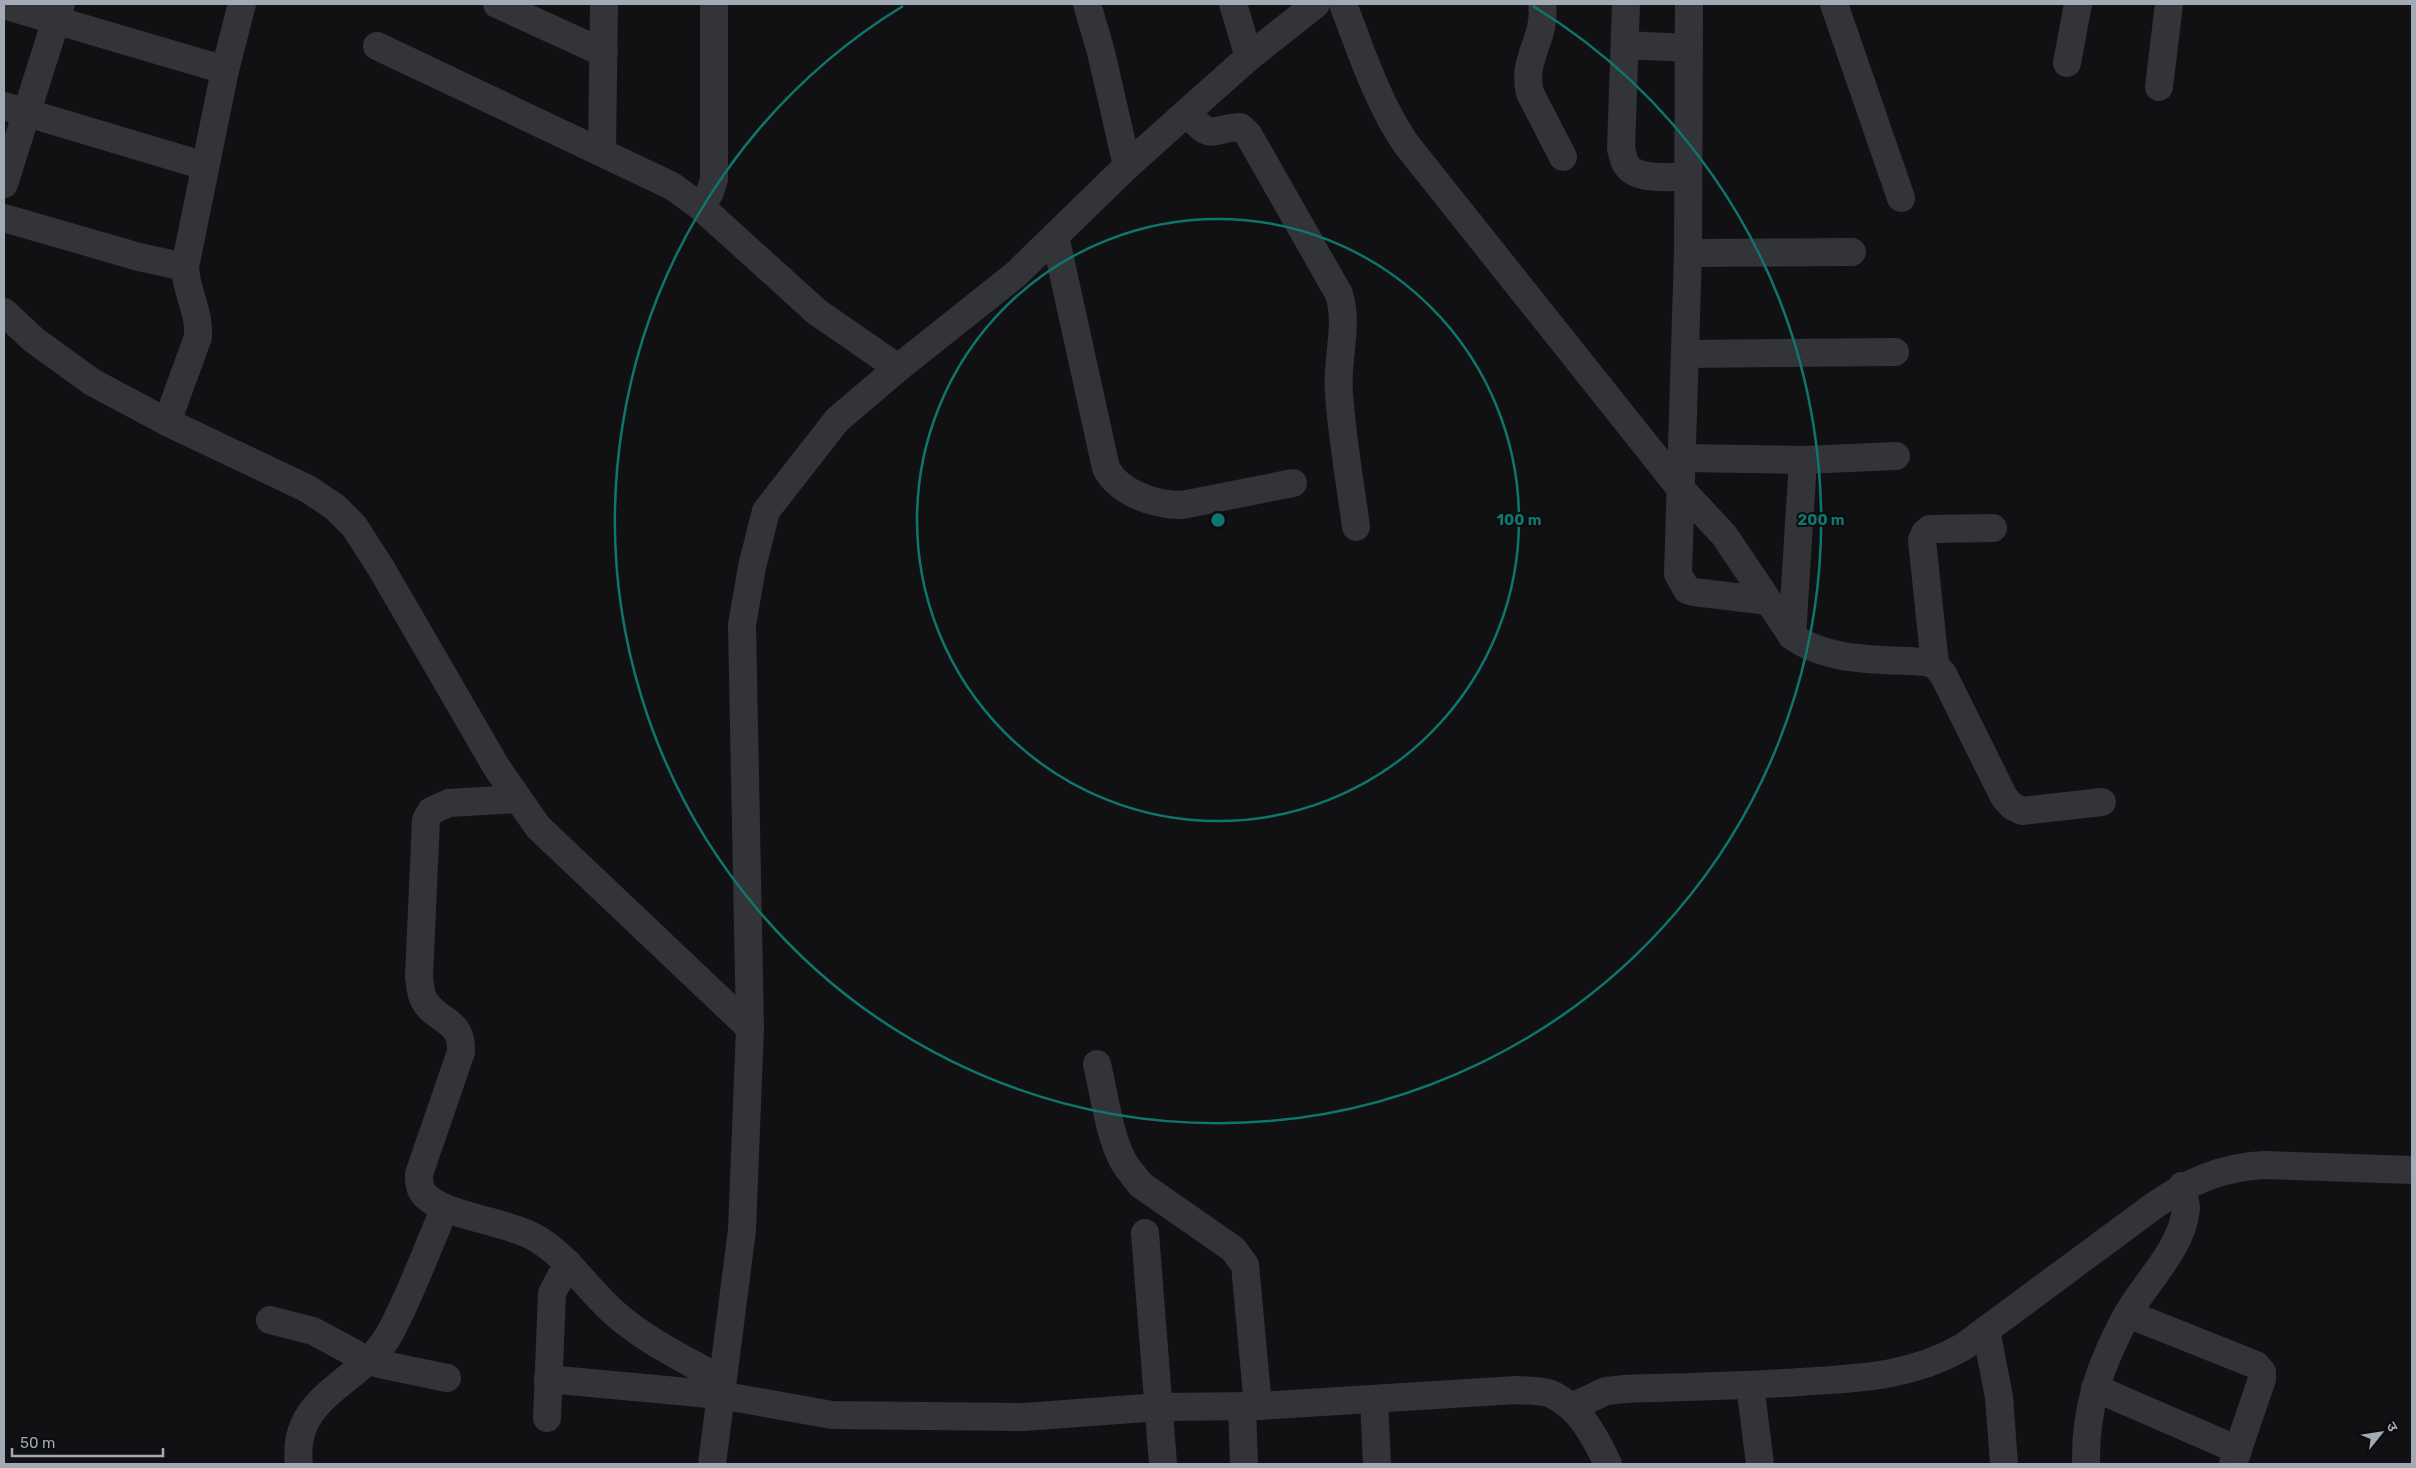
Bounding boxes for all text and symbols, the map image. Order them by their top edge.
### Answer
centre of rings [1209,511,1227,529]
text: 100 m [1497,511,1541,529]
text: 200 m [1797,511,1845,529]
north arrow [2356,1408,2406,1458]
text: उ [2382,1419,2402,1435]
scale bar [12,1426,164,1458]
text: 50 m [20,1434,55,1452]

